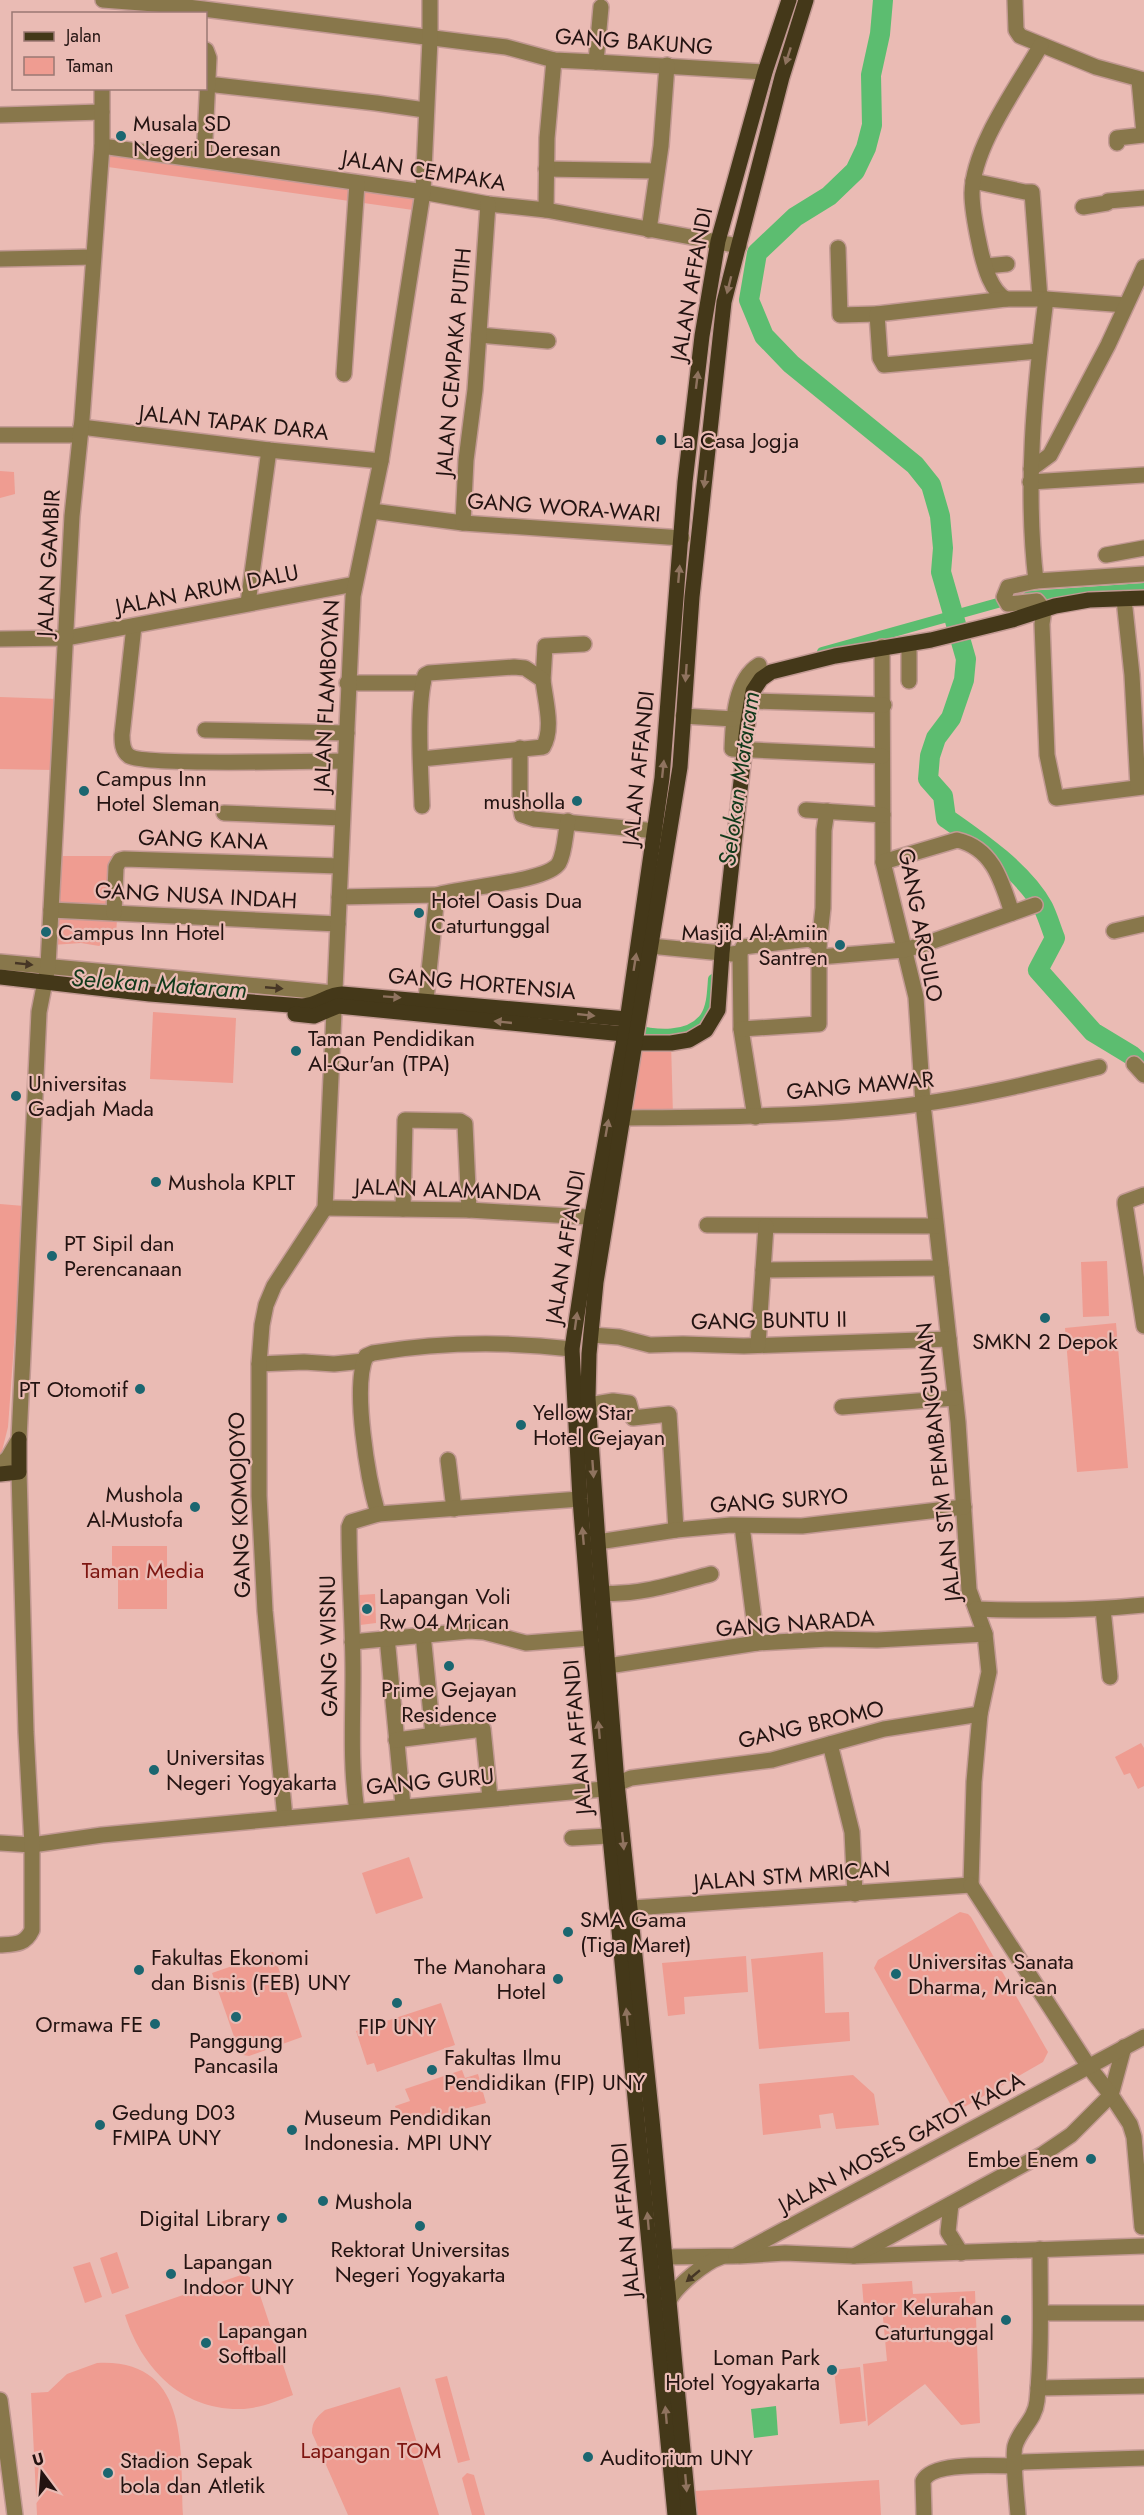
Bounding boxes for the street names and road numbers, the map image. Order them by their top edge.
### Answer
street label: GANG BAKUNG [554,20,714,62]
street label: JALAN CEMPAKA [337,141,509,199]
street label: JALAN AFFANDI [661,205,720,366]
street label: JALAN CEMPAKA PUTIH [427,246,479,481]
street label: JALAN TAPAK DARA [134,396,331,448]
street label: GANG WORA-WARI [466,484,662,530]
street label: JALAN GAMBIR [28,488,68,640]
street label: JALAN ARUM DALU [110,556,301,623]
street label: JALAN FLAMBOYAN [305,599,347,796]
street label: JALAN AFFANDI [614,689,662,850]
street label: GANG KANA [137,821,269,857]
street label: GANG ARGULO [890,845,952,1005]
street label: GANG NUSA INDAH [94,874,298,916]
street label: GANG HORTENSIA [387,959,578,1007]
street label: GANG MAWAR [785,1063,936,1107]
street label: JALAN AFFANDI [537,1168,593,1329]
street label: JALAN ALAMANDA [351,1170,542,1208]
street label: GANG BUNTU II [691,1303,847,1337]
street label: JALAN STM PEMBANGUNAN [907,1321,969,1606]
street label: GANG KOMOJOYO [220,1411,258,1599]
street label: GANG SURYO [709,1479,849,1521]
street label: GANG WISNU [311,1575,345,1717]
street label: GANG NARADA [715,1601,876,1645]
street label: JALAN AFFANDI [554,1658,600,1819]
street label: GANG BROMO [735,1692,887,1756]
street label: GANG GURU [365,1759,495,1803]
street label: JALAN STM MRICAN [690,1852,891,1898]
street label: JALAN MOSES GATOT KACA [770,2063,1030,2222]
street label: JALAN AFFANDI [602,2141,648,2302]

